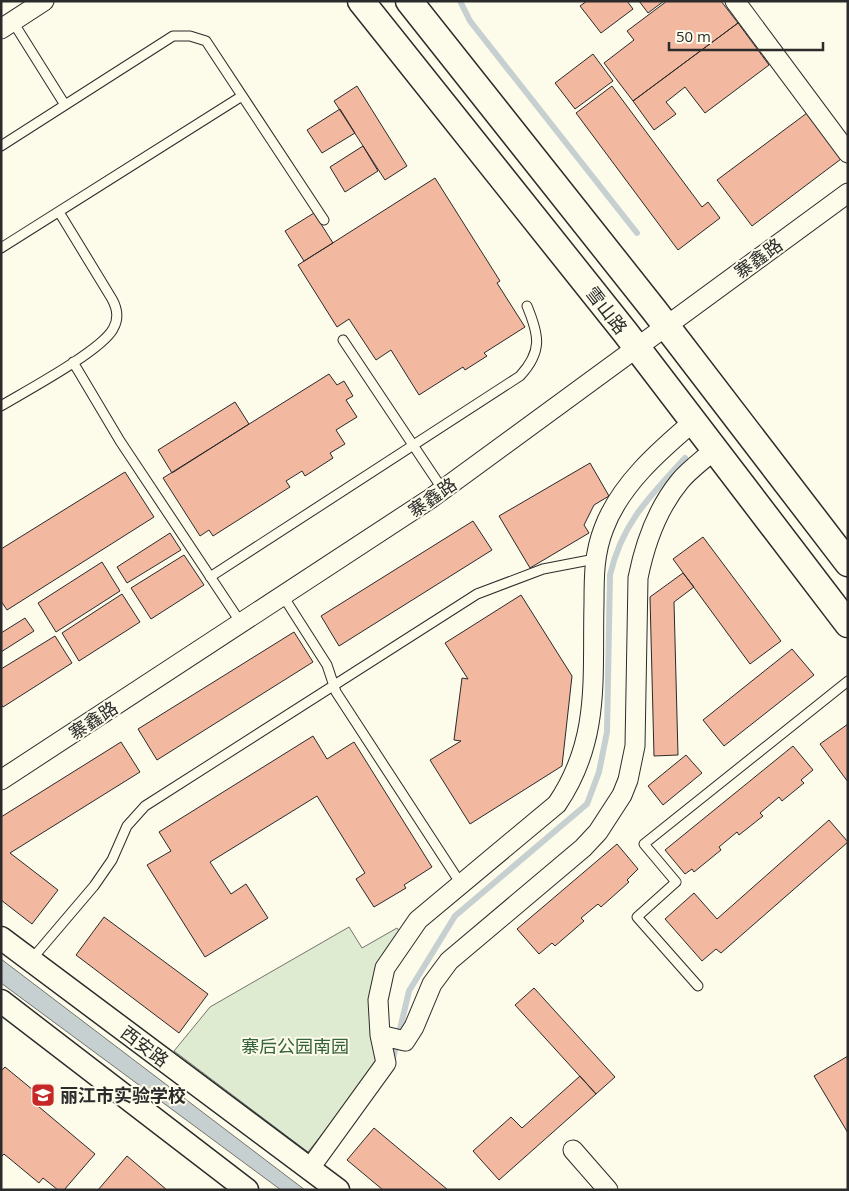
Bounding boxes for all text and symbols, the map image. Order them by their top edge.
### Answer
scale bar [669,20,823,52]
text: 50 m [676,26,711,46]
street label: 寨鑫路 [729,232,787,284]
street label: 雪山路 [581,281,633,339]
street label: 寨鑫路 [403,472,461,522]
street label: 寨鑫路 [64,695,122,745]
street label: 西安路 [116,1020,174,1072]
park label: 寨后公园南园 [241,1034,349,1058]
school or university icon: 丽江市实验学校 [30,1082,56,1108]
place label: 丽江市实验学校 [60,1083,186,1107]

